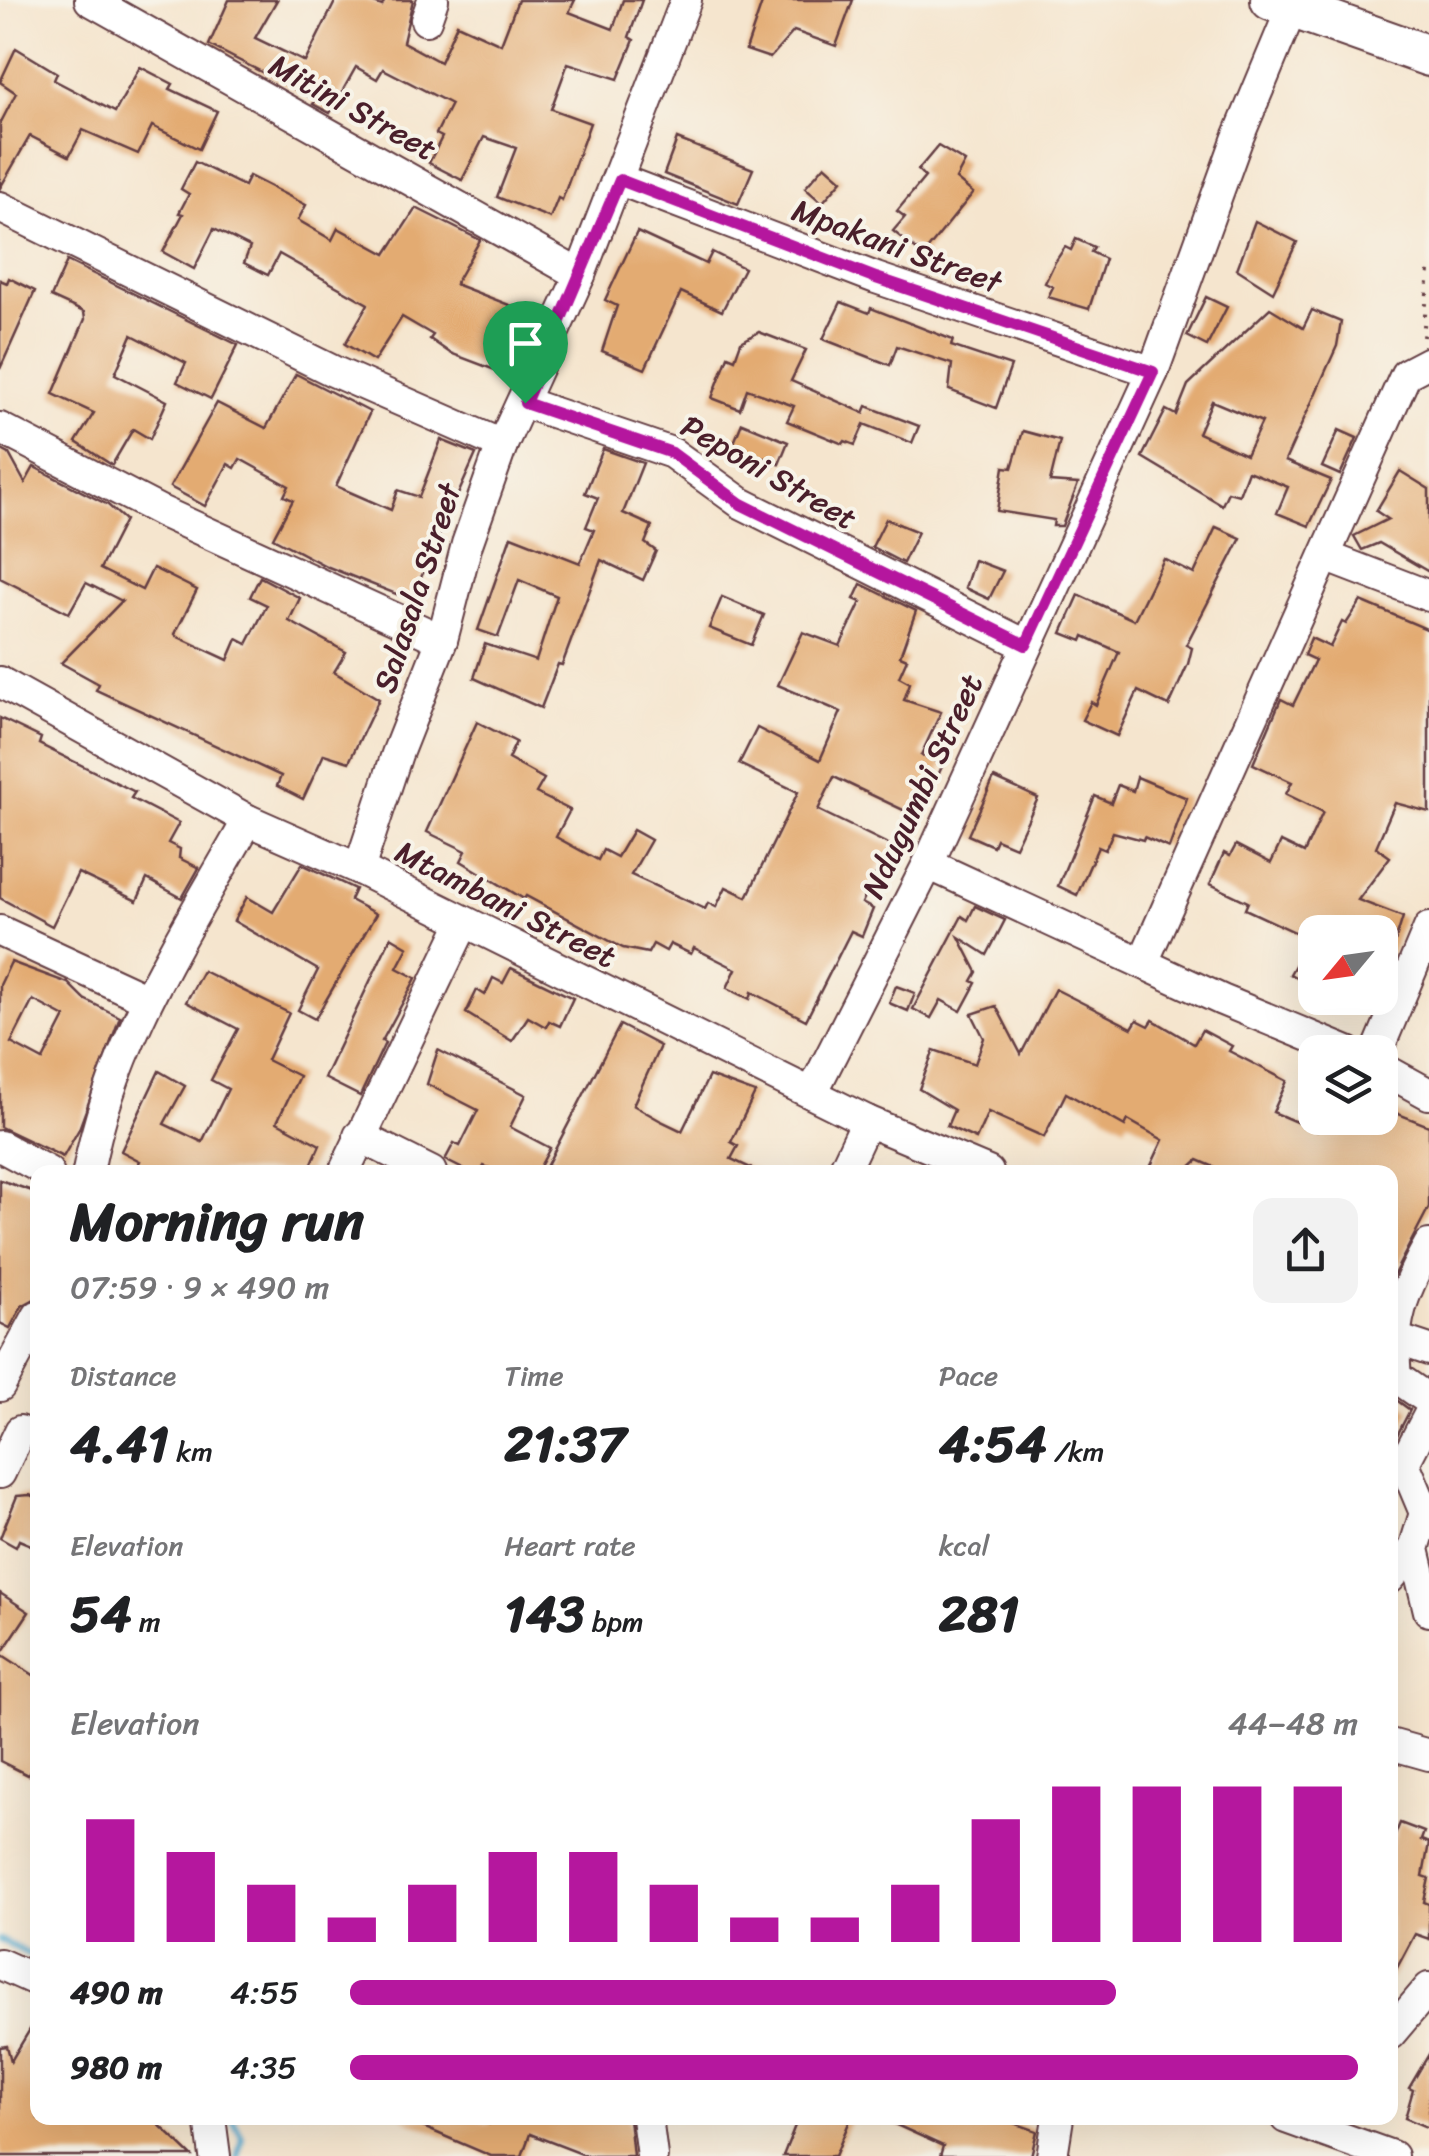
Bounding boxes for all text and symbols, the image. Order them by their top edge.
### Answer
street label: Mitini Street [258,38,448,177]
street label: Mpakani Street [784,182,1011,311]
pin [483,301,568,404]
icon: arrive [498,316,553,371]
street label: Peponi Street [669,399,868,546]
street label: Salasala Street [357,475,479,700]
street label: Ndugumbi Street [845,664,1000,908]
street label: Mtambani Street [385,824,627,985]
north arrow [1298,915,1398,1015]
map controls [1298,915,1398,1135]
button: layers [1298,1035,1398,1135]
text: Morning run [70,1173,364,1270]
button: share [1253,1198,1358,1303]
text: 07:59 · 9 × 490 m [70,1259,329,1316]
text: Distance [70,1351,176,1400]
text: Time [504,1351,564,1400]
text: Pace [939,1351,998,1400]
text: 4.41 [70,1400,169,1489]
text: 21:37 [504,1400,626,1489]
text: 4:54 [939,1400,1047,1489]
text: km [169,1427,213,1476]
text: /km [1047,1427,1104,1476]
text: Elevation [70,1521,183,1570]
text: Heart rate [504,1521,636,1570]
text: kcal [939,1521,990,1570]
text: 54 [70,1570,132,1659]
text: 143 [504,1570,584,1659]
text: 281 [939,1570,1019,1659]
text: m [132,1597,161,1646]
text: bpm [584,1597,643,1646]
text: Elevation [70,1695,200,1752]
text: 44–48 m [1228,1695,1358,1752]
text: 490 m [70,1964,163,2021]
text: 4:55 [230,1964,299,2021]
text: 980 m [70,2039,162,2096]
text: 4:35 [230,2039,297,2096]

